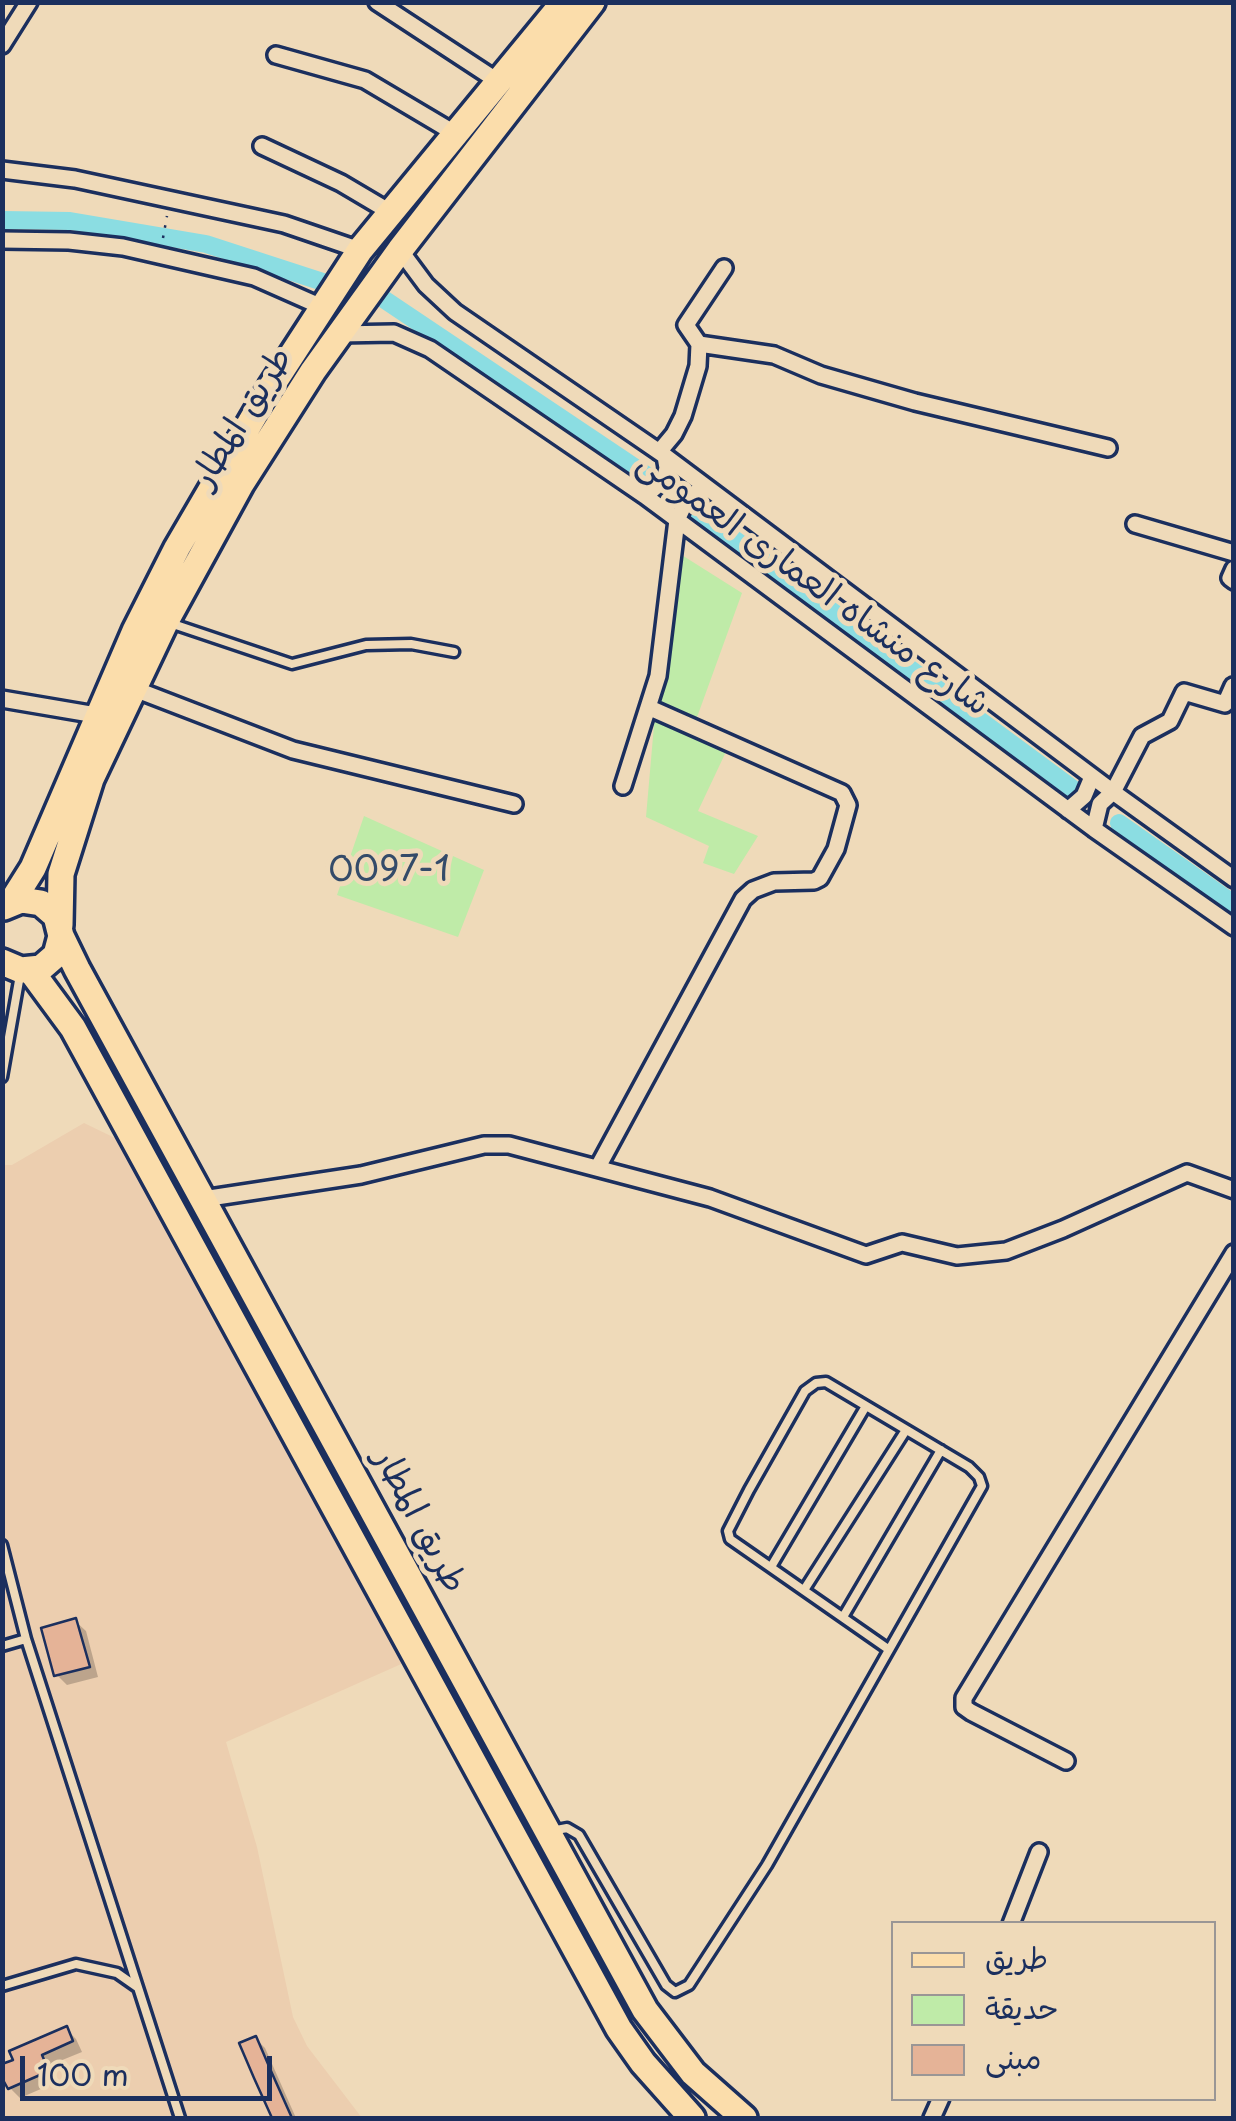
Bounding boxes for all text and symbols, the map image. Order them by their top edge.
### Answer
street label: طريق المطار [183,340,303,496]
street label: شارع منشاه العمارى العمومى [629,442,997,726]
park label: 0097-1 [328,850,450,892]
street label: طريق المطار [363,1441,475,1601]
legend [891,1921,1216,2101]
text: طريق [985,1934,1048,1979]
text: حديقة [985,1984,1059,2029]
text: مبنى [985,2034,1041,2079]
scale bar [25,2036,278,2098]
text: 100 m [37,2051,129,2096]

